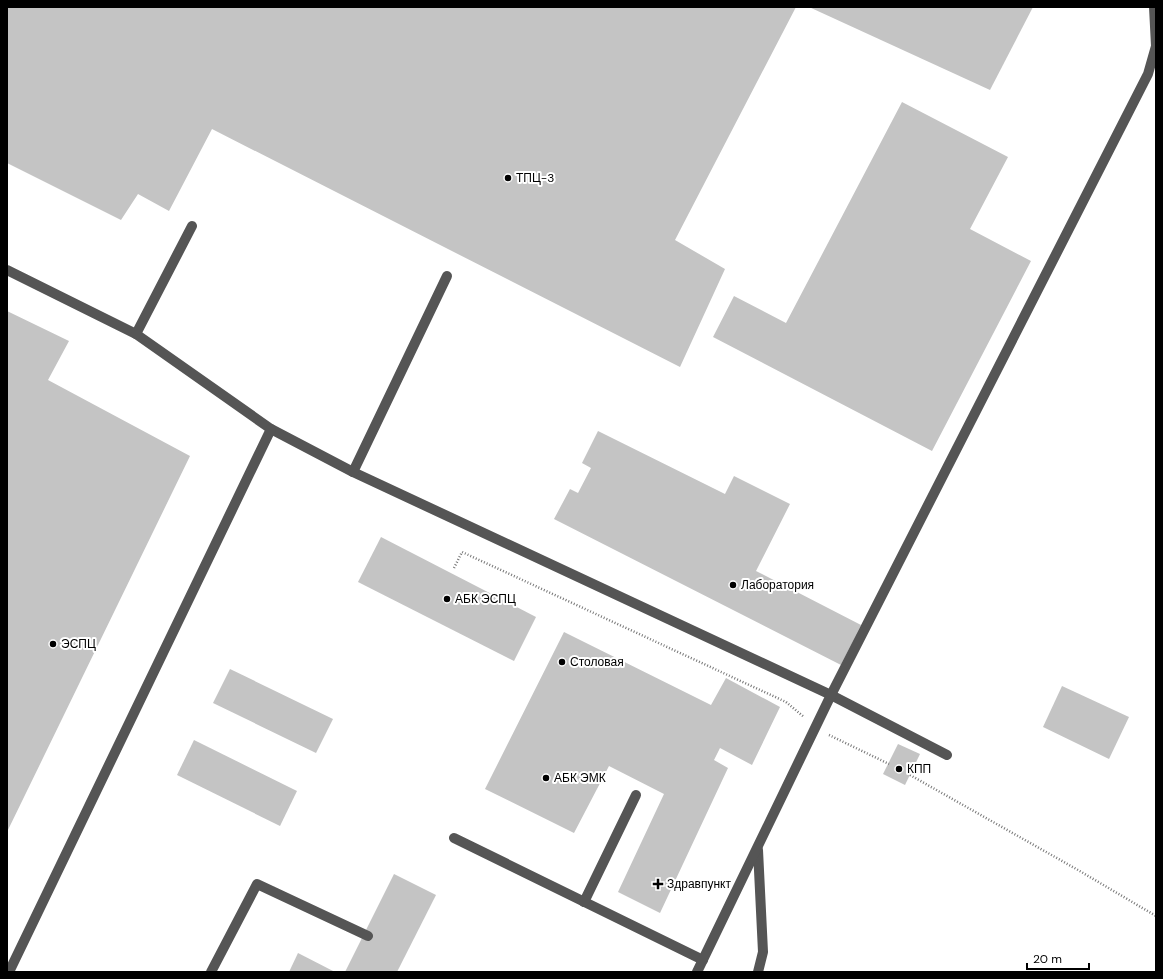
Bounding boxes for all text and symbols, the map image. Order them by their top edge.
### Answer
place label: ТПЦ-3 [516,170,554,186]
marker: ТПЦ-3 [503,173,513,183]
place label: Лаборатория [741,577,814,593]
marker: Лаборатория [728,580,738,590]
place label: АБК ЭСПЦ [455,591,516,607]
marker: АБК ЭСПЦ [442,594,452,604]
place label: ЭСПЦ [61,636,96,652]
marker: ЭСПЦ [48,639,58,649]
place label: Столовая [570,654,624,670]
marker: Столовая [557,657,567,667]
place label: КПП [907,761,931,777]
marker: КПП [894,764,904,774]
place label: АБК ЭМК [554,770,606,786]
marker: АБК ЭМК [541,773,551,783]
place label: Здравпункт [667,876,731,892]
marker: Здравпункт [652,878,664,890]
scale bar [1027,945,1089,971]
text: 20 m [1033,951,1062,967]

